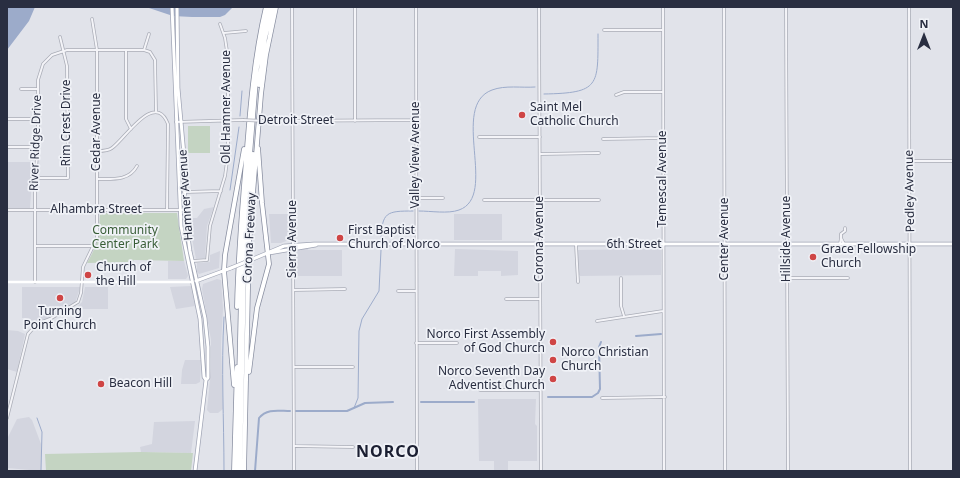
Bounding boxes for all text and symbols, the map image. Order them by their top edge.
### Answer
north arrow [904,16,944,56]
text: N [920,16,928,31]
street label: Old Hamner Avenue [220,50,234,164]
street label: Rim Crest Drive [60,80,74,166]
street label: Cedar Avenue [90,93,104,171]
street label: River Ridge Drive [27,95,45,191]
street label: Valley View Avenue [409,101,423,209]
place label: Saint Mel Catholic Church [530,101,619,129]
marker: Saint Mel Catholic Church [517,110,527,120]
street label: Detroit Street [258,114,334,128]
street label: Temescal Avenue [656,130,670,228]
street label: Hamner Avenue [176,149,196,241]
street label: Pedley Avenue [902,150,918,232]
street label: Corona Freeway [240,192,260,284]
street label: Corona Avenue [533,196,547,282]
street label: Hillside Avenue [780,196,794,282]
street label: Center Avenue [718,197,732,281]
street label: Sierra Avenue [286,200,300,278]
street label: Alhambra Street [50,203,142,217]
park label: Community Center Park [92,224,158,252]
place label: First Baptist Church of Norco [348,224,440,252]
marker: First Baptist Church of Norco [335,233,345,243]
street label: 6th Street [606,238,662,252]
place label: Grace Fellowship Church [821,243,916,271]
marker: Grace Fellowship Church [808,252,818,262]
place label: Church of the Hill [96,261,151,289]
marker: Church of the Hill [83,270,93,280]
marker: Turning Point Church [55,293,65,303]
place label: Turning Point Church [24,305,96,333]
place label: Norco First Assembly of God Church [427,328,545,356]
marker: Norco First Assembly of God Church [548,337,558,347]
place label: Norco Christian Church [561,346,649,374]
marker: Norco Christian Church [548,355,558,365]
place label: Norco Seventh Day Adventist Church [438,365,545,393]
marker: Norco Seventh Day Adventist Church [548,374,558,384]
place label: Beacon Hill [109,377,172,391]
marker: Beacon Hill [96,379,106,389]
district label: NORCO [356,442,420,462]

